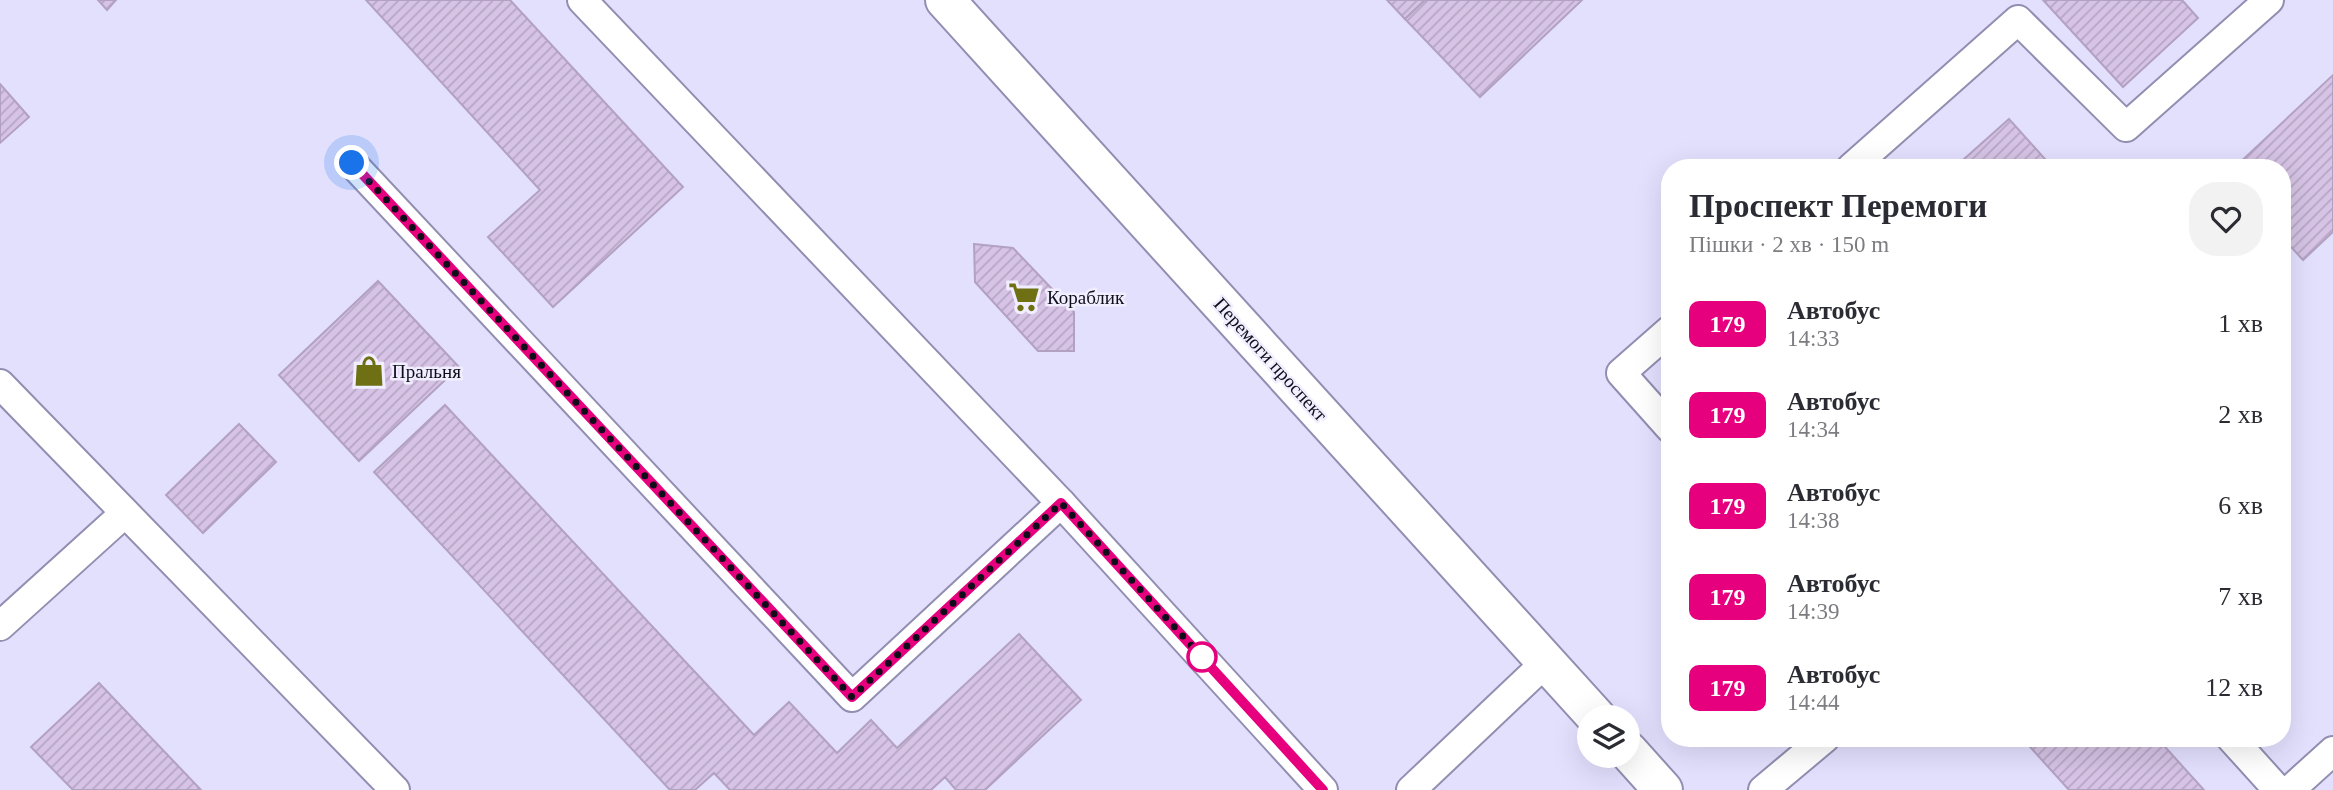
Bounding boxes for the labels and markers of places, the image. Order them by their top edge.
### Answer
supermarket icon: Кораблик [1007,280,1041,314]
place label: Кораблик [1047,287,1125,308]
shop icon: Пральня [352,354,386,388]
place label: Пральня [392,361,461,382]
unlabelled marker [1187,642,1217,672]

